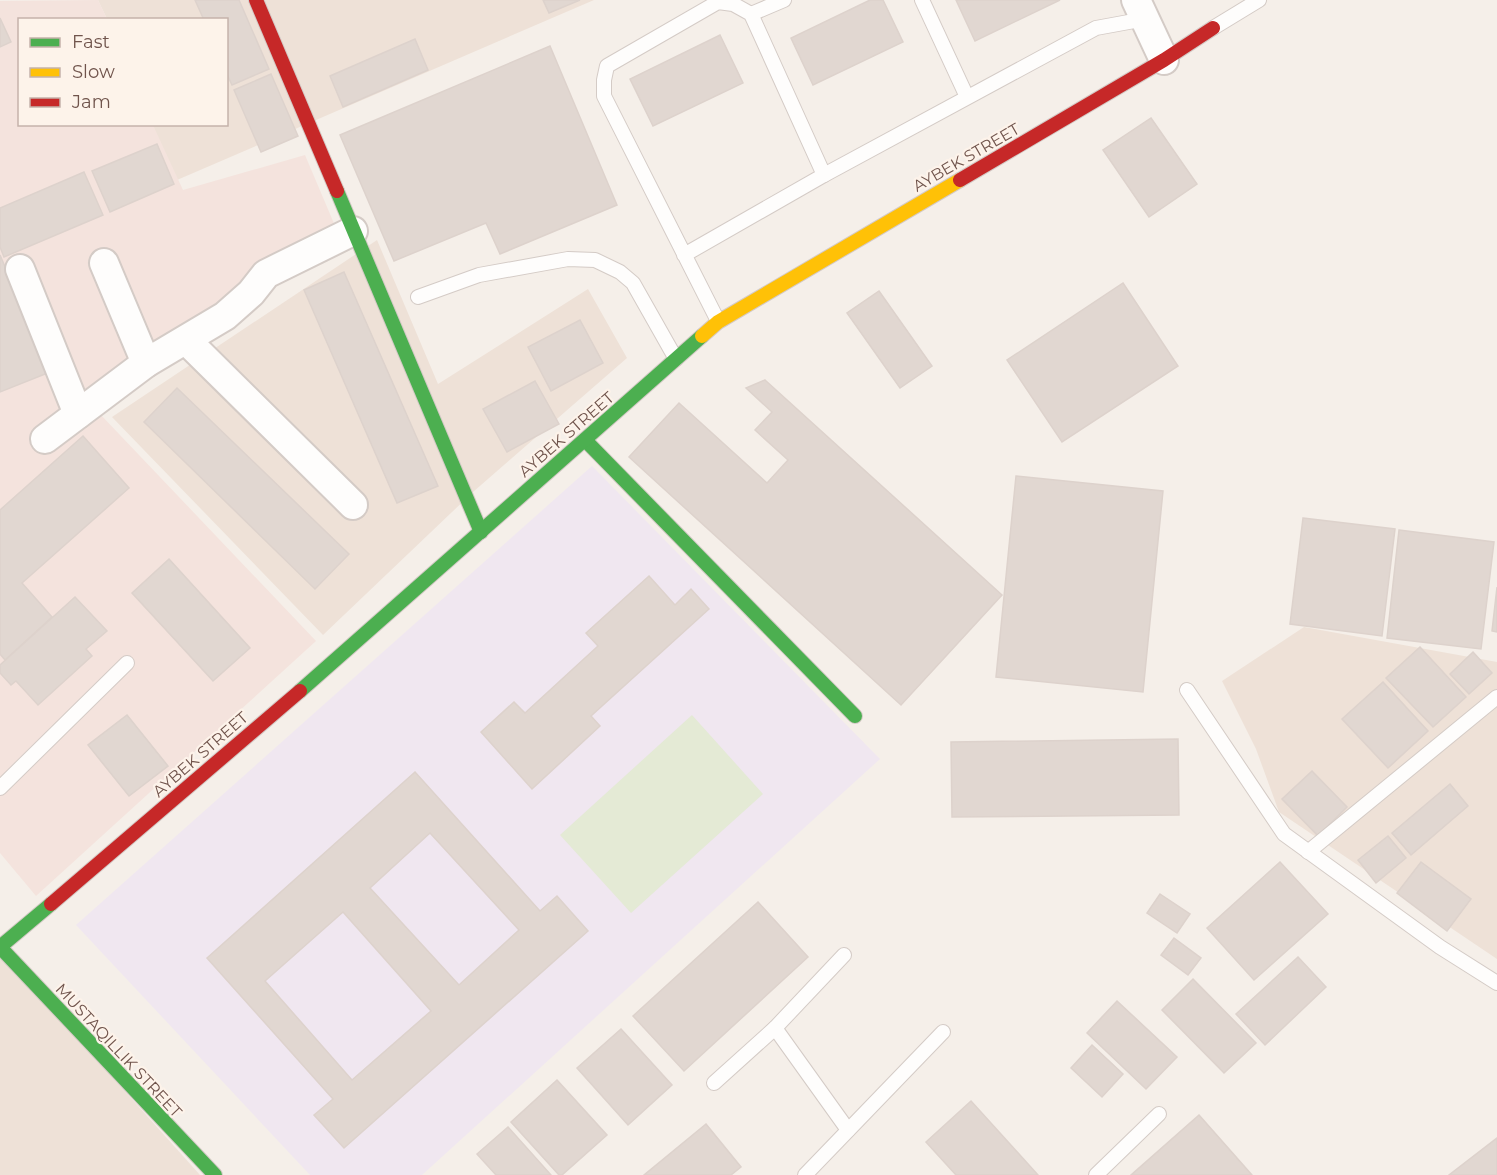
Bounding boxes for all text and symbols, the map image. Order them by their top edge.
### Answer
legend [18,18,228,126]
text: Fast [72,31,110,53]
text: Slow [72,61,115,83]
text: Jam [71,91,111,113]
street label: AYBEK STREET [910,119,1024,196]
street label: AYBEK STREET [515,387,618,481]
street label: AYBEK STREET [149,707,252,801]
street label: MUSTAQILLIK STREET [52,979,186,1122]

